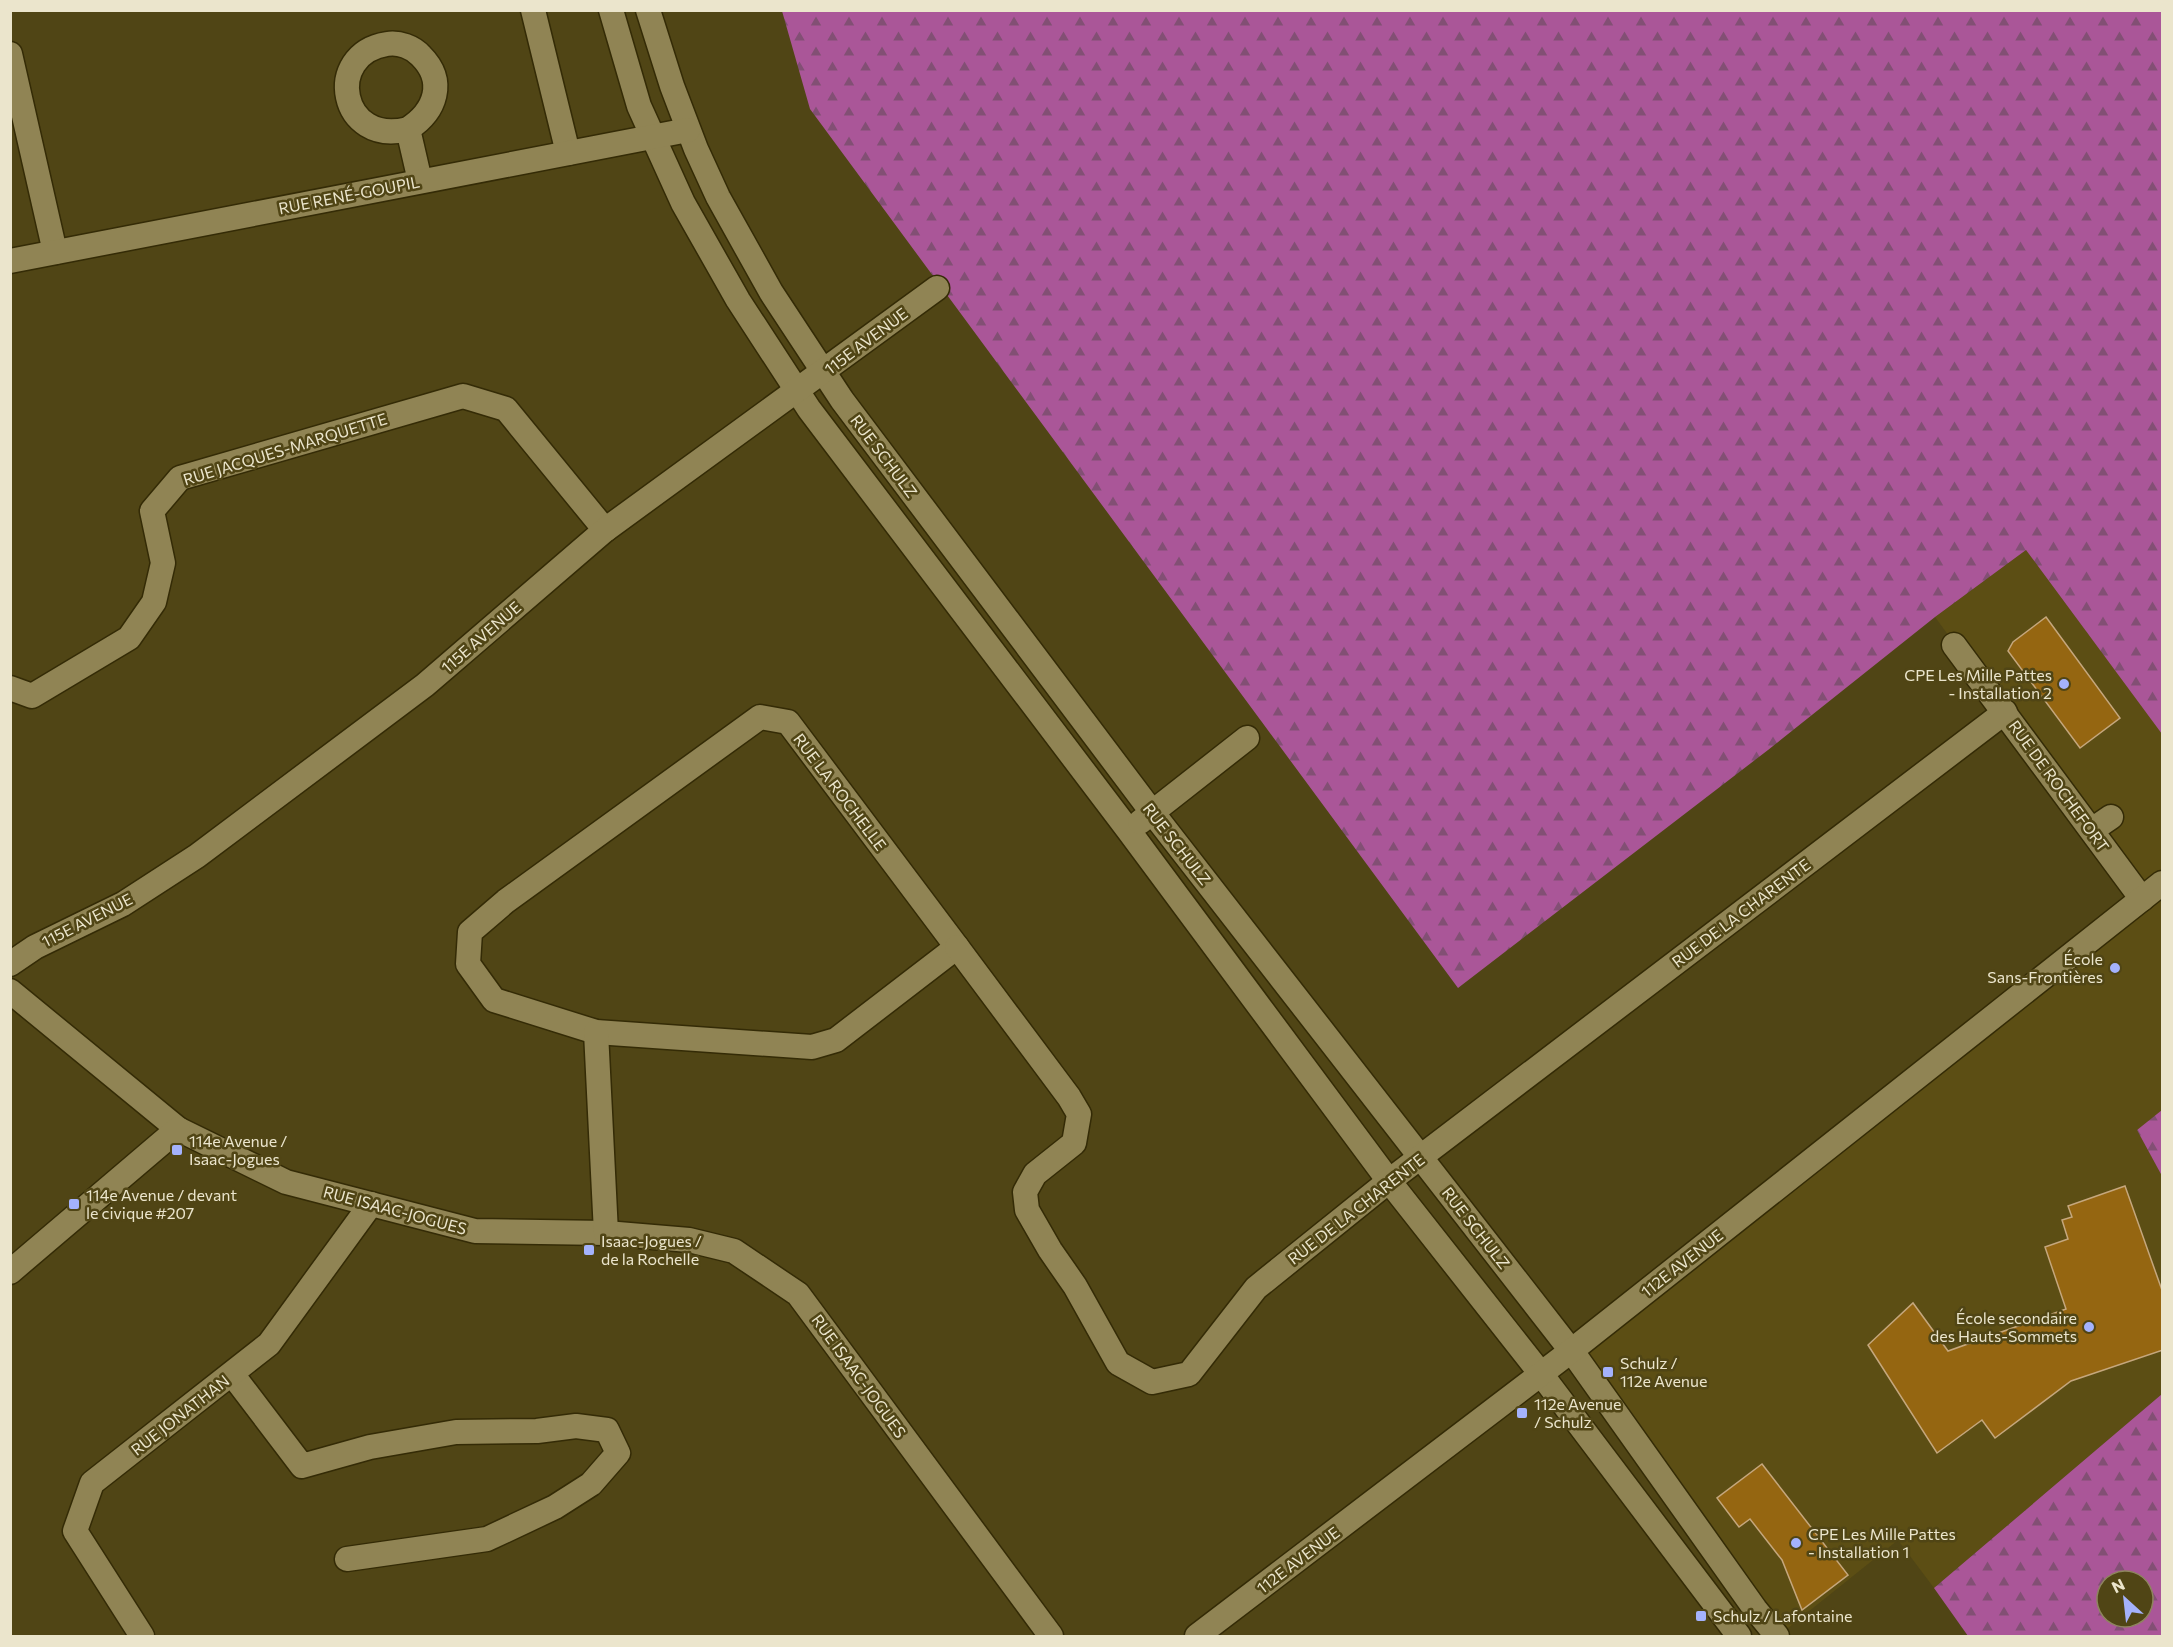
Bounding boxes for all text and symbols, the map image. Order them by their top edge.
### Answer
street label: RUE RENÉ-GOUPIL [277,172,421,218]
street label: 115E AVENUE [820,303,911,378]
street label: RUE JACQUES-MARQUETTE [181,408,389,489]
street label: RUE SCHULZ [847,411,922,501]
street label: 115E AVENUE [437,597,524,676]
place label: CPE Les Mille Pattes - Installation 2 [1904,665,2052,702]
marker: CPE Les Mille Pattes - Installation 2 [2057,677,2071,691]
street label: RUE DE ROCHEFORT [2005,716,2113,855]
street label: RUE LA ROCHELLE [790,729,891,854]
street label: RUE SCHULZ [1140,799,1215,888]
street label: RUE DE LA CHARENTE [1668,854,1814,971]
street label: 115E AVENUE [38,889,135,951]
place label: École Sans-Frontières [1987,949,2103,986]
marker: École Sans-Frontières [2108,961,2122,975]
place label: 114e Avenue / Isaac-Jogues [189,1131,287,1168]
marker: 114e Avenue / Isaac-Jogues [170,1143,184,1157]
street label: RUE DE LA CHARENTE [1284,1149,1428,1268]
street label: RUE ISAAC-JOGUES [321,1181,469,1238]
street label: RUE SCHULZ [1439,1183,1514,1272]
place label: 114e Avenue / devant le civique #207 [86,1185,237,1222]
marker: 114e Avenue / devant le civique #207 [67,1197,81,1211]
street label: 112E AVENUE [1637,1225,1726,1300]
place label: Isaac-Jogues / de la Rochelle [601,1231,702,1268]
marker: Isaac-Jogues / de la Rochelle [582,1243,596,1257]
place label: École secondaire des Hauts-Sommets [1930,1308,2077,1345]
street label: RUE ISAAC-JOGUES [808,1310,910,1441]
marker: École secondaire des Hauts-Sommets [2082,1320,2096,1334]
place label: Schulz / 112e Avenue [1620,1353,1707,1390]
marker: Schulz / 112e Avenue [1601,1365,1615,1379]
street label: RUE JONATHAN [127,1370,233,1459]
place label: 112e Avenue / Schulz [1534,1394,1621,1431]
marker: 112e Avenue / Schulz [1515,1406,1529,1420]
street label: 112E AVENUE [1253,1522,1343,1597]
place label: CPE Les Mille Pattes - Installation 1 [1808,1524,1956,1561]
marker: CPE Les Mille Pattes - Installation 1 [1789,1536,1803,1550]
north arrow [2095,1569,2155,1629]
text: N [2108,1574,2128,1596]
place label: Schulz / Lafontaine [1713,1606,1853,1625]
marker: Schulz / Lafontaine [1694,1609,1708,1623]

